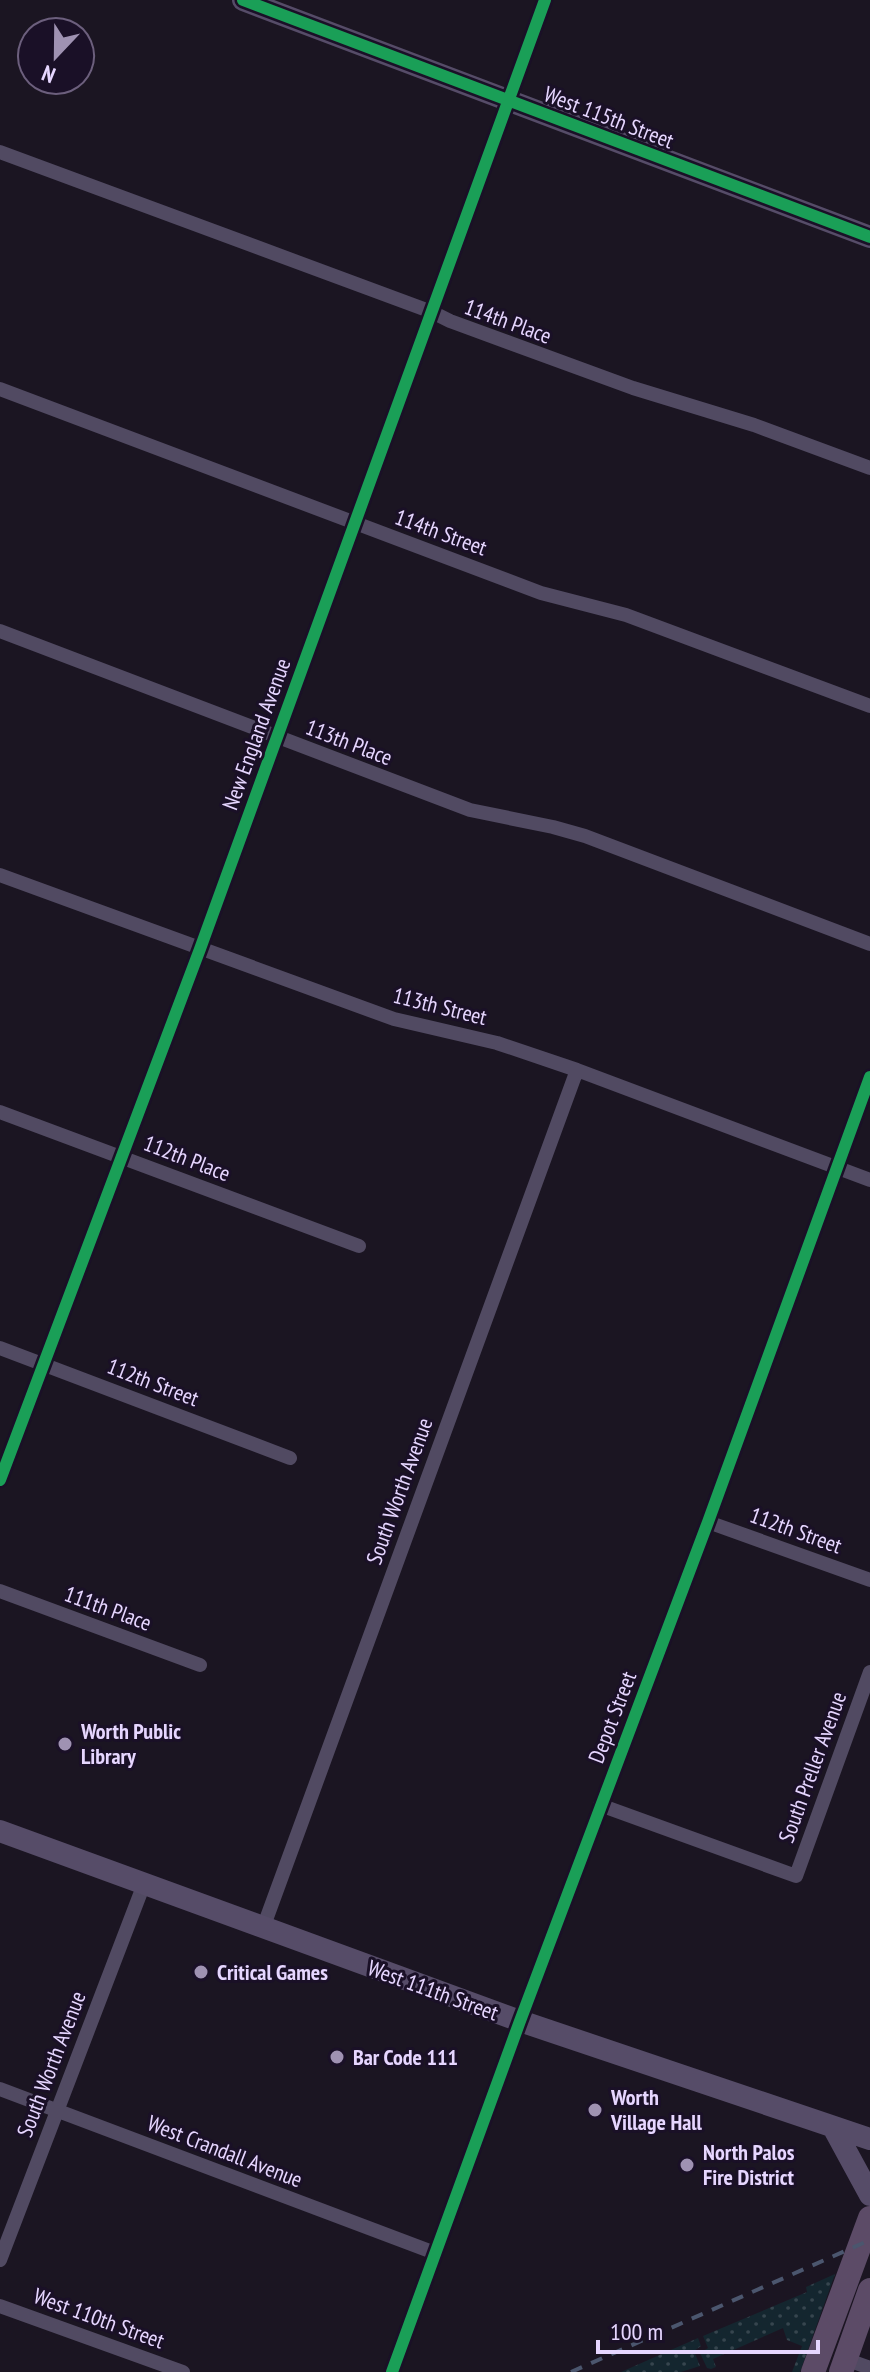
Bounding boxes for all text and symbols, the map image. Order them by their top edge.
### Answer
north arrow [16,16,96,96]
text: N [38,59,59,90]
street label: West 115th Street [540,79,678,155]
street label: 114th Place [461,292,555,350]
street label: 114th Street [391,502,491,562]
street label: New England Avenue [216,654,296,814]
street label: 113th Place [302,713,396,771]
street label: 113th Street [390,981,490,1031]
street label: 112th Place [140,1129,234,1187]
street label: 112th Street [103,1352,203,1412]
street label: South Worth Avenue [360,1414,438,1568]
street label: 112th Street [746,1500,846,1560]
street label: 111th Place [61,1579,155,1637]
street label: Depot Street [582,1667,642,1767]
street label: South Preller Avenue [772,1688,852,1846]
place label: Worth Public Library [80,1717,181,1770]
marker: Worth Public Library [56,1735,74,1753]
street label: West 111th Street [364,1953,502,2027]
place label: Critical Games [217,1958,328,1986]
marker: Critical Games [192,1963,210,1981]
street label: South Worth Avenue [10,1987,92,2141]
place label: Bar Code 111 [353,2043,458,2071]
marker: Bar Code 111 [328,2048,346,2066]
place label: Worth Village Hall [610,2083,703,2136]
marker: Worth Village Hall [586,2101,604,2119]
street label: West Crandall Avenue [144,2109,306,2193]
place label: North Palos Fire District [703,2138,795,2191]
marker: North Palos Fire District [678,2156,696,2174]
street label: West 110th Street [30,2281,168,2355]
scale bar [598,2304,818,2354]
text: 100 m [610,2316,663,2347]

